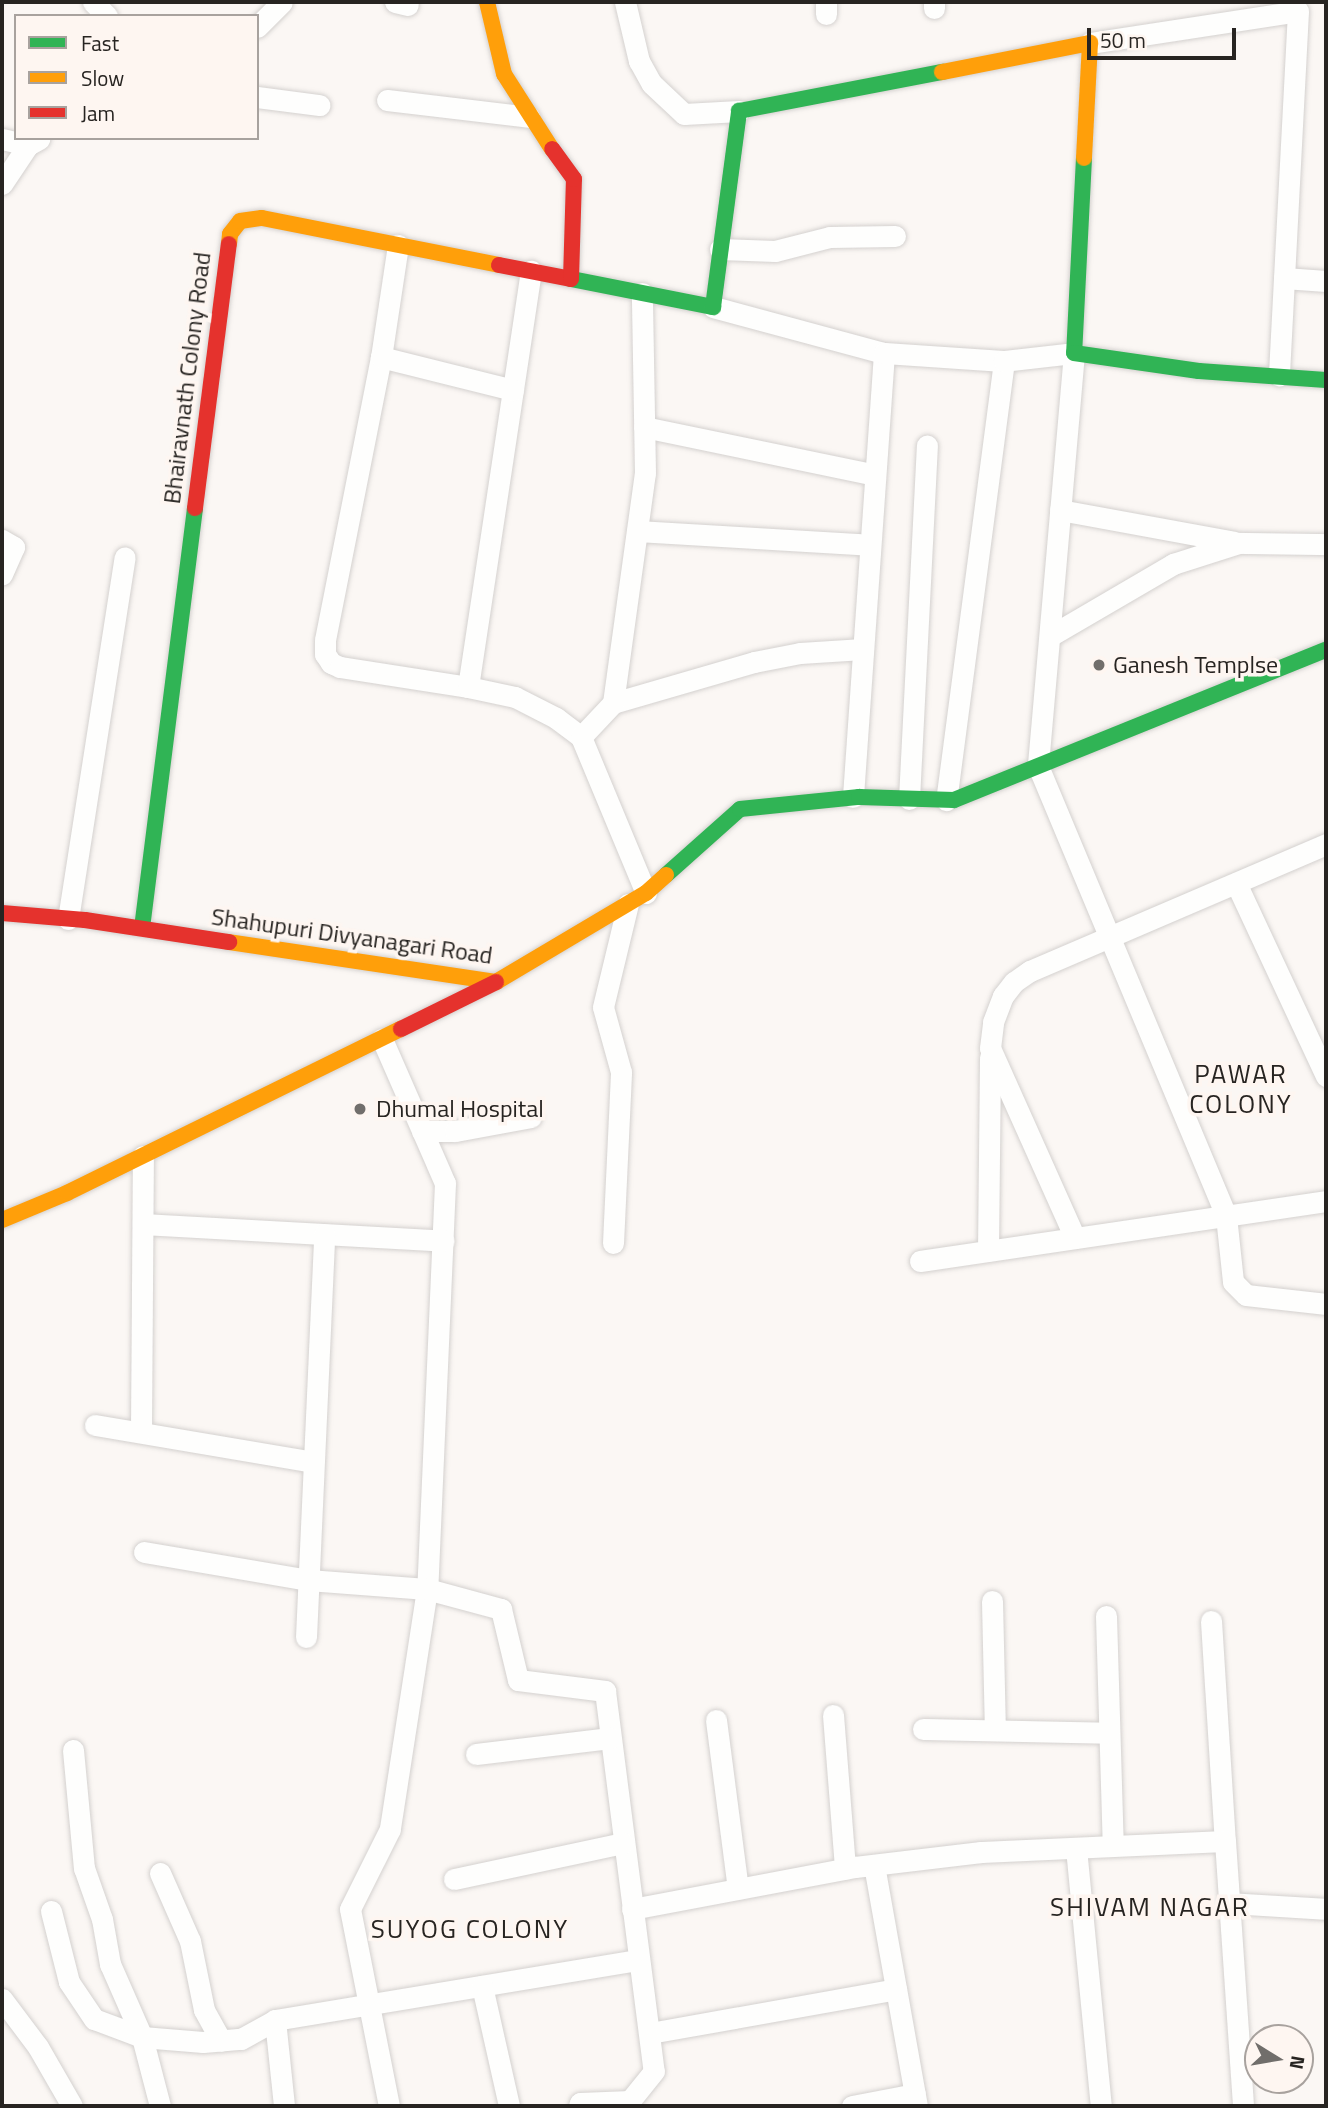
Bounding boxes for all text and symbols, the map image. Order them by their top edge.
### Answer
legend [14,14,259,140]
scale bar [1090,14,1239,58]
text: 50 m [1100,24,1146,56]
text: Fast [81,27,119,59]
text: Slow [81,62,124,94]
text: Jam [81,97,115,129]
street label: Bhairavnath Colony Road [157,250,217,506]
place label: Ganesh Templse [1113,651,1278,679]
marker: Ganesh Templse [1091,657,1107,673]
street label: Shahupuri Divyanagari Road [210,902,494,970]
district label: PAWAR COLONY [1190,1058,1292,1120]
place label: Dhumal Hospital [376,1095,544,1123]
marker: Dhumal Hospital [350,1099,370,1119]
district label: SHIVAM NAGAR [1052,1891,1248,1923]
district label: SUYOG COLONY [372,1913,568,1945]
north arrow [1244,2024,1314,2094]
text: N [1283,2053,1314,2072]

